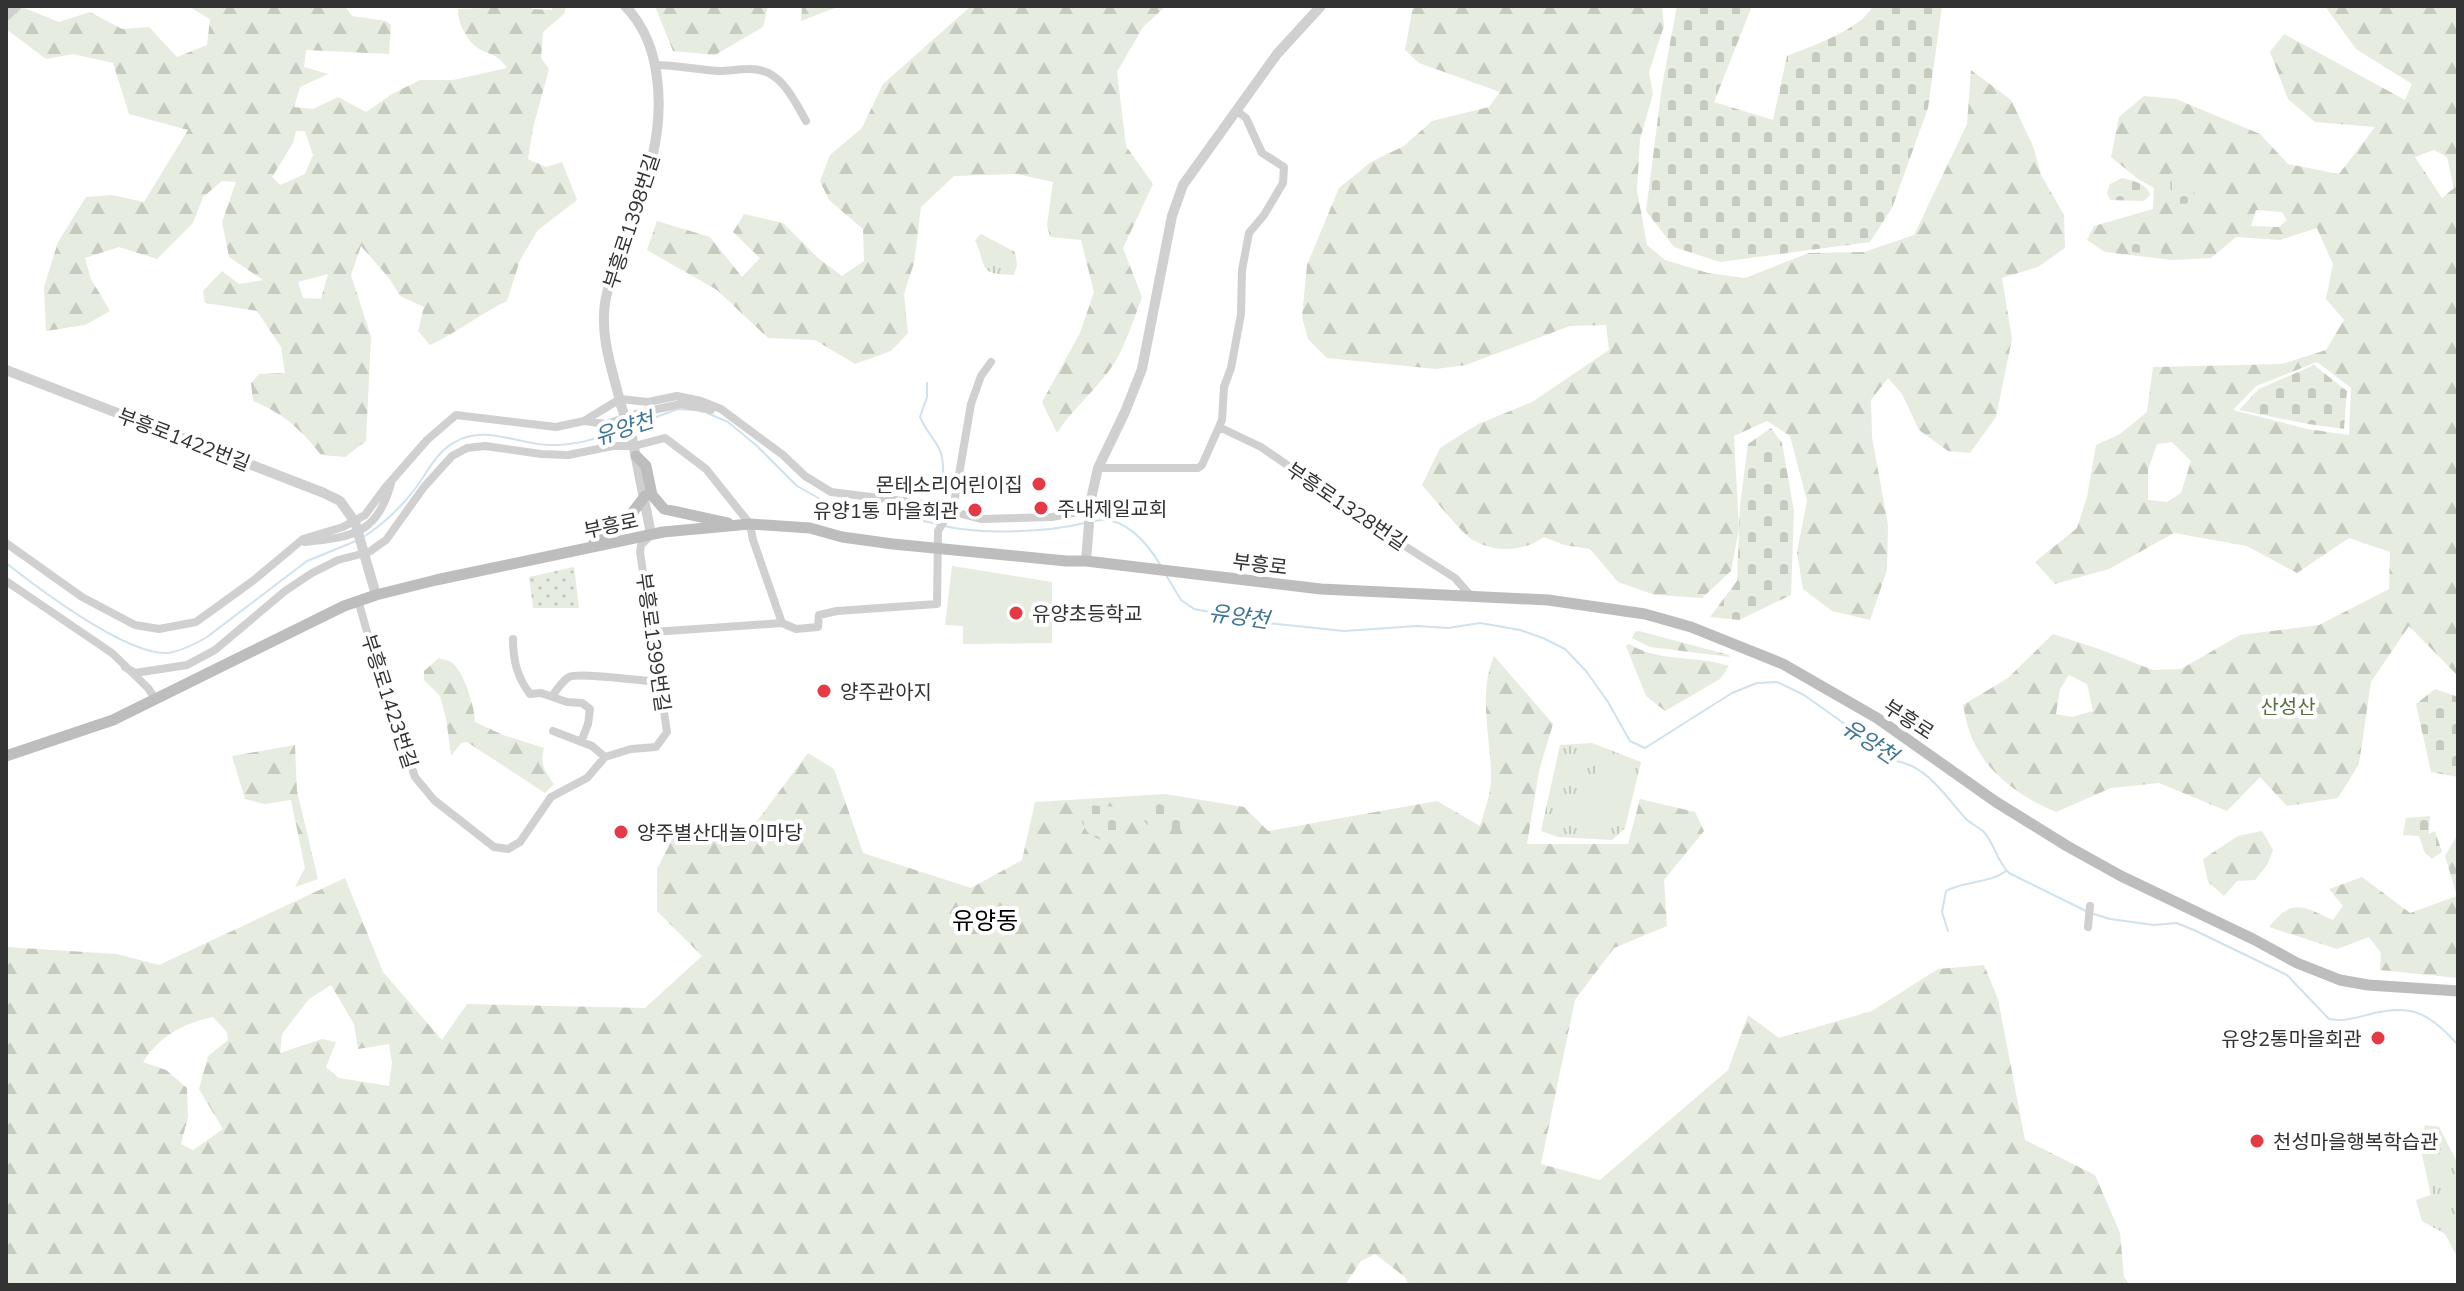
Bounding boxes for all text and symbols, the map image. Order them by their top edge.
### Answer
street label: 부흥로1398번길 [597,151,665,291]
street label: 부흥로1422번길 [114,402,254,476]
water label: 유양천 [591,404,660,451]
street label: 부흥로1328번길 [1282,456,1412,556]
place label: 몬테소리어린이집 [876,472,1023,497]
marker: 몬테소리어린이집 [1030,475,1048,493]
place label: 주내제일교회 [1057,496,1167,521]
place label: 유양1통 마을회관 [813,498,959,523]
marker: 주내제일교회 [1032,499,1050,517]
marker: 유양1통 마을회관 [966,501,984,519]
street label: 부흥로 [581,507,641,543]
street label: 부흥로 [1231,548,1289,580]
street label: 부흥로1399번길 [632,571,676,713]
water label: 유양천 [1207,598,1274,634]
place label: 유양초등학교 [1032,601,1142,626]
marker: 유양초등학교 [1007,604,1025,622]
street label: 부흥로1423번길 [356,631,424,771]
place label: 양주관아지 [840,679,932,704]
marker: 양주관아지 [815,682,833,700]
street label: 부흥로 [1879,693,1939,745]
park label: 산성산 [2260,694,2316,719]
water label: 유양천 [1837,712,1905,771]
place label: 양주별산대놀이마당 [637,820,803,845]
marker: 양주별산대놀이마당 [612,823,630,841]
district label: 유양동 [952,905,1018,935]
place label: 유양2통마을회관 [2221,1026,2362,1051]
marker: 유양2통마을회관 [2369,1029,2387,1047]
place label: 천성마을행복학습관 [2273,1129,2439,1154]
marker: 천성마을행복학습관 [2248,1132,2266,1150]

